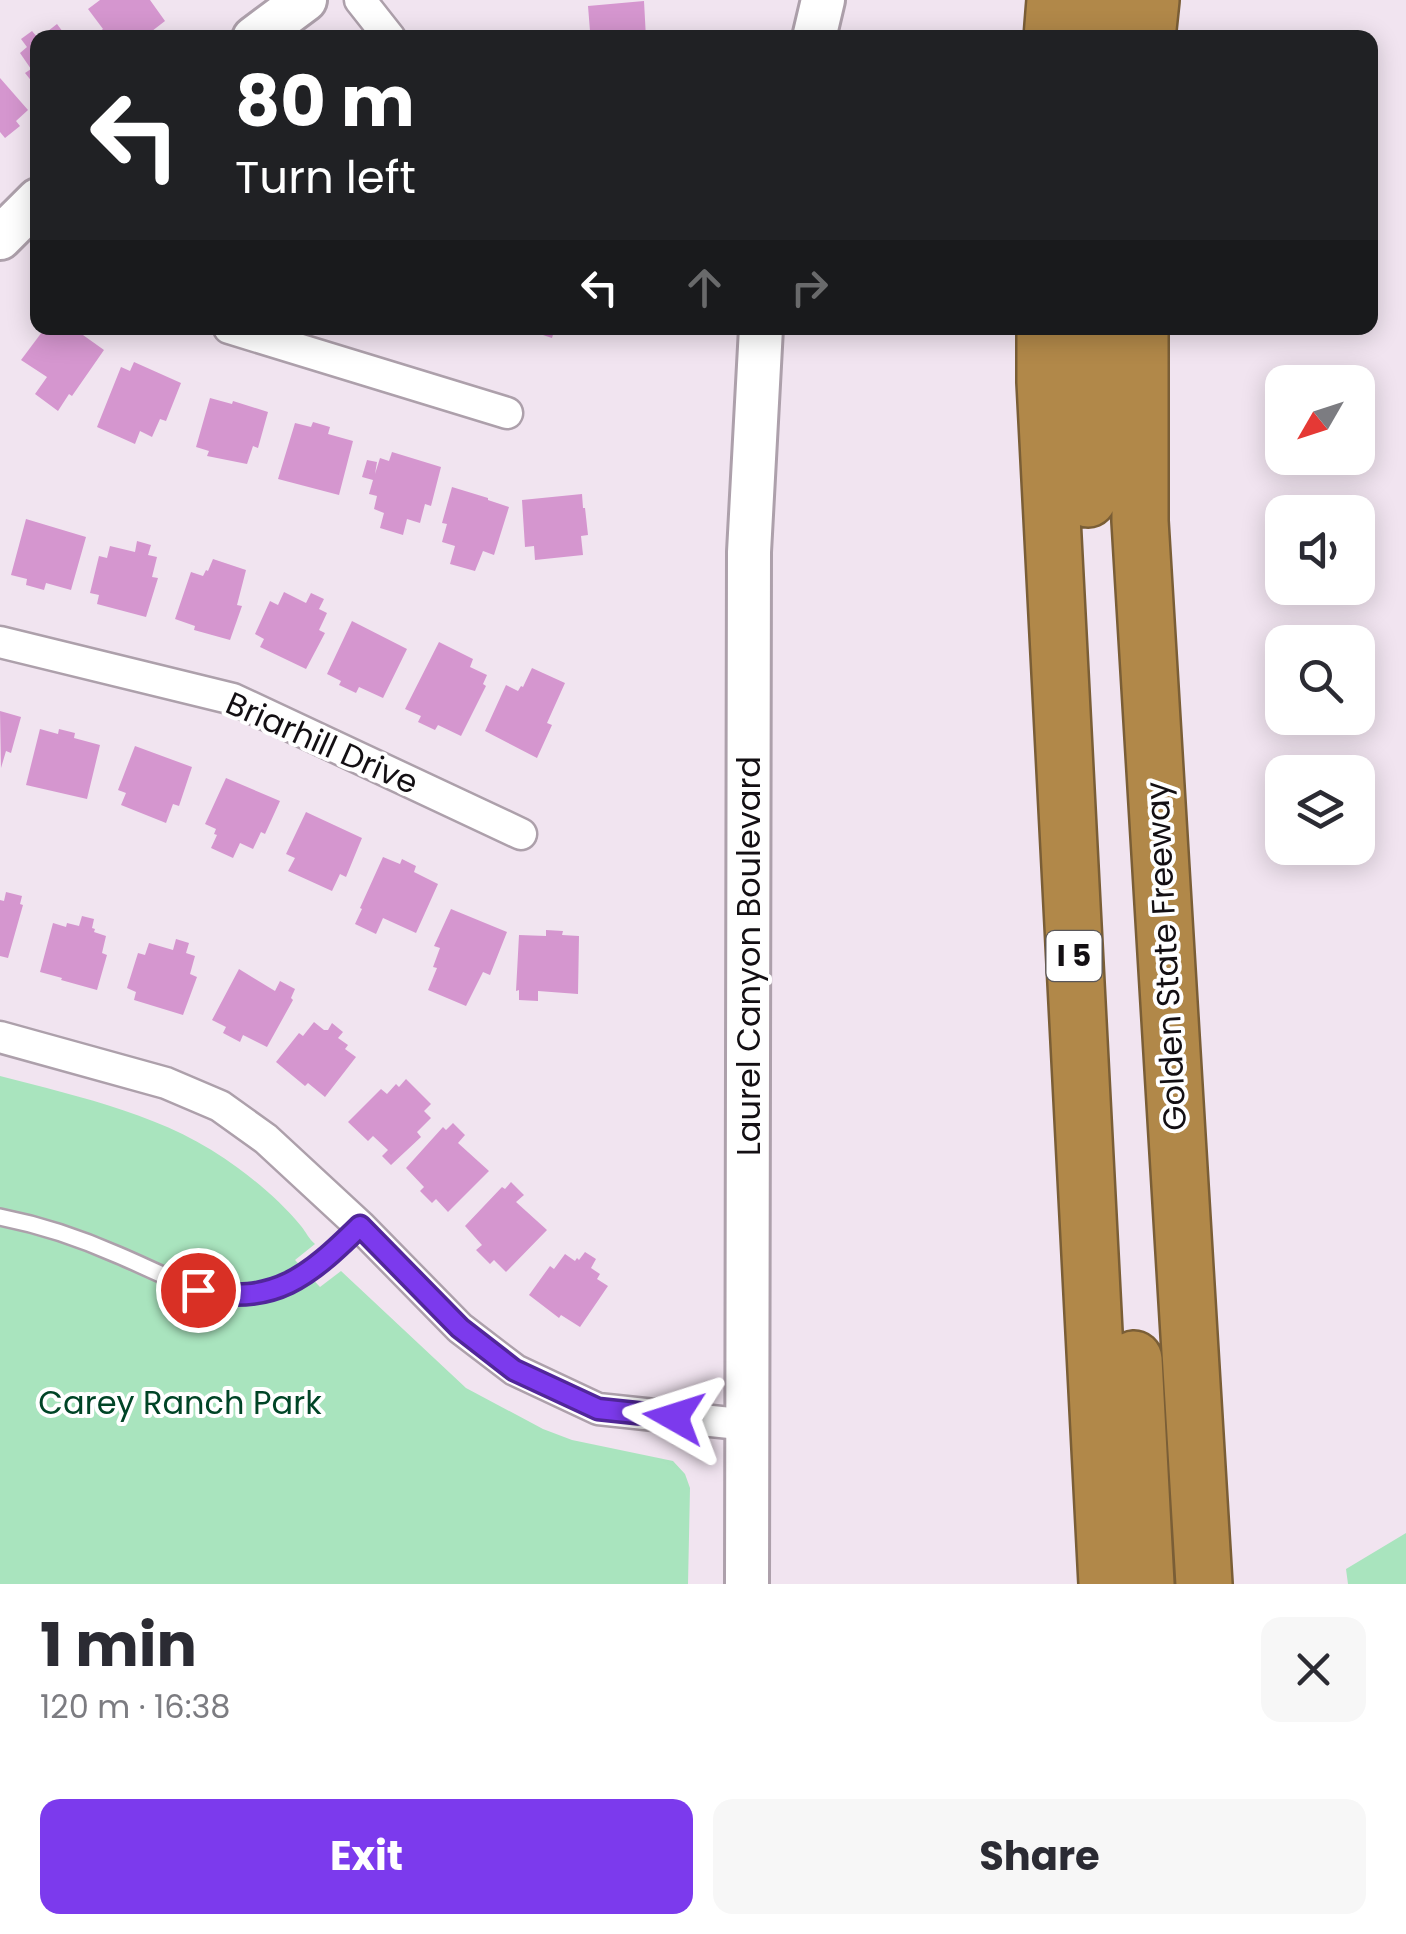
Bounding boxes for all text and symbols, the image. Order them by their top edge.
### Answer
text: 80 m [235,52,415,151]
icon: left [70,70,200,200]
text: Turn left [235,146,416,209]
icon: left [572,260,627,315]
icon: ahead [677,260,732,315]
icon: right [782,260,837,315]
north arrow [1265,365,1375,475]
map controls [1265,365,1375,865]
button: sound [1265,495,1375,605]
button: search [1265,625,1375,735]
street label: Briarhill Drive [219,680,425,805]
button: layers [1265,755,1375,865]
street label: Laurel Canyon Boulevard [726,756,771,1156]
street label: Golden State Freeway [1134,780,1197,1132]
road number: I 5 [1046,931,1102,981]
pin [156,1248,241,1333]
icon: arrive [171,1263,226,1318]
position arrow [622,1365,726,1469]
park label: Carey Ranch Park [38,1380,322,1425]
text: 1 min [40,1603,197,1687]
button: close [1261,1617,1366,1722]
text: 120 m · 16:38 [40,1684,231,1729]
button: Exit [40,1799,693,1914]
button: Share [713,1799,1366,1914]

